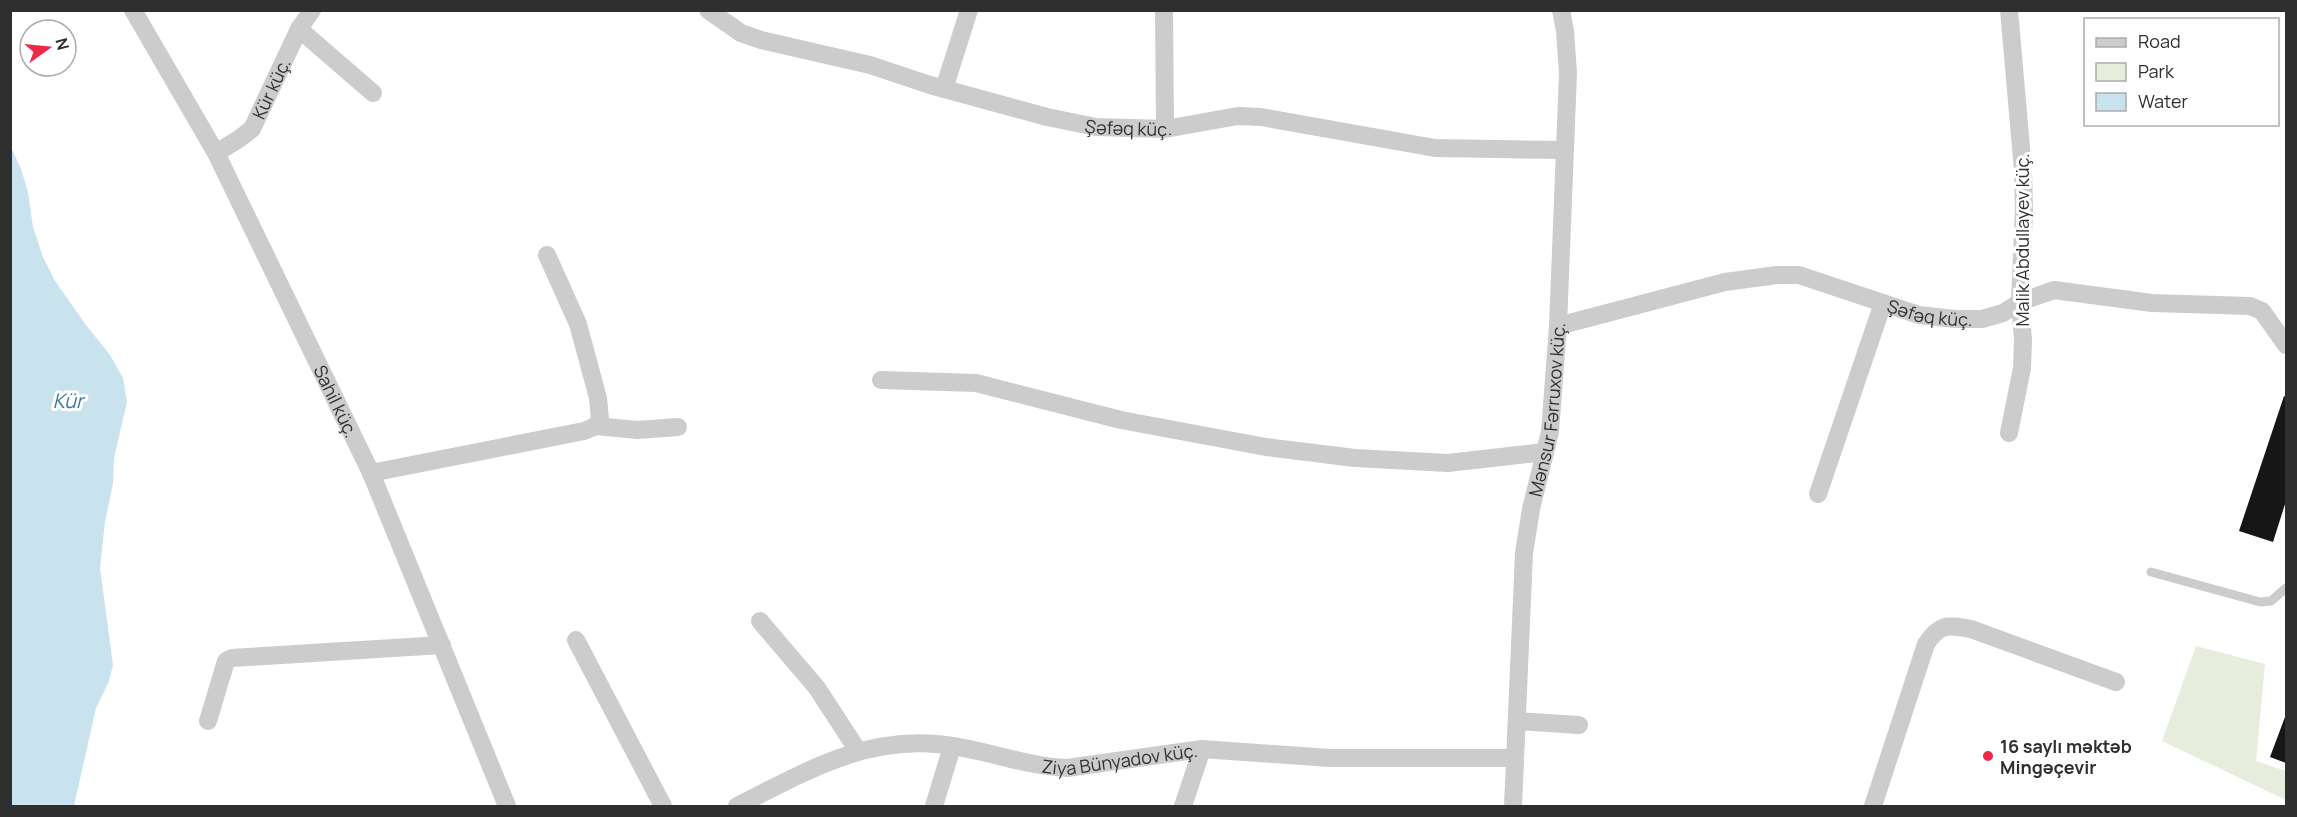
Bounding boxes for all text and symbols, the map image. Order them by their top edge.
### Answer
north arrow [18,18,78,78]
legend [2084,18,2279,126]
text: Road [2138,29,2181,53]
text: N [50,36,75,53]
street label: Kür küç. [246,54,296,123]
text: Park [2138,59,2175,83]
text: Water [2138,89,2188,113]
street label: Şəfəq küç. [1083,113,1173,141]
street label: Malik Abdullayev küç. [2010,153,2034,327]
street label: Şəfəq küç. [1884,293,1972,331]
street label: Mənsur Fərruxov küç. [1523,322,1570,499]
street label: Sahil küç. [308,361,364,441]
water label: Kür [53,387,86,414]
place label: 16 saylı məktəb Mingəçevir [2000,734,2132,779]
street label: Ziya Bünyadov küç. [1040,738,1199,780]
marker: 16 saylı məktəb Mingəçevir [1981,749,1995,763]

